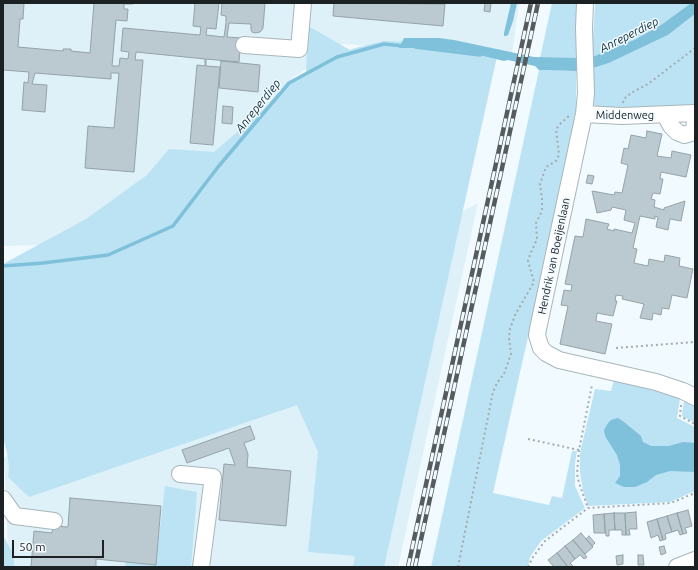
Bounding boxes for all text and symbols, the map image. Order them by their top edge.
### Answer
water label: Anreperdiep [597,14,661,56]
water label: Anreperdiep [232,77,284,135]
street label: Middenweg [596,108,654,122]
street label: Hendrik van Boeijenlaan [535,196,573,316]
scale bar [14,532,106,558]
text: 50 m [19,540,46,553]

